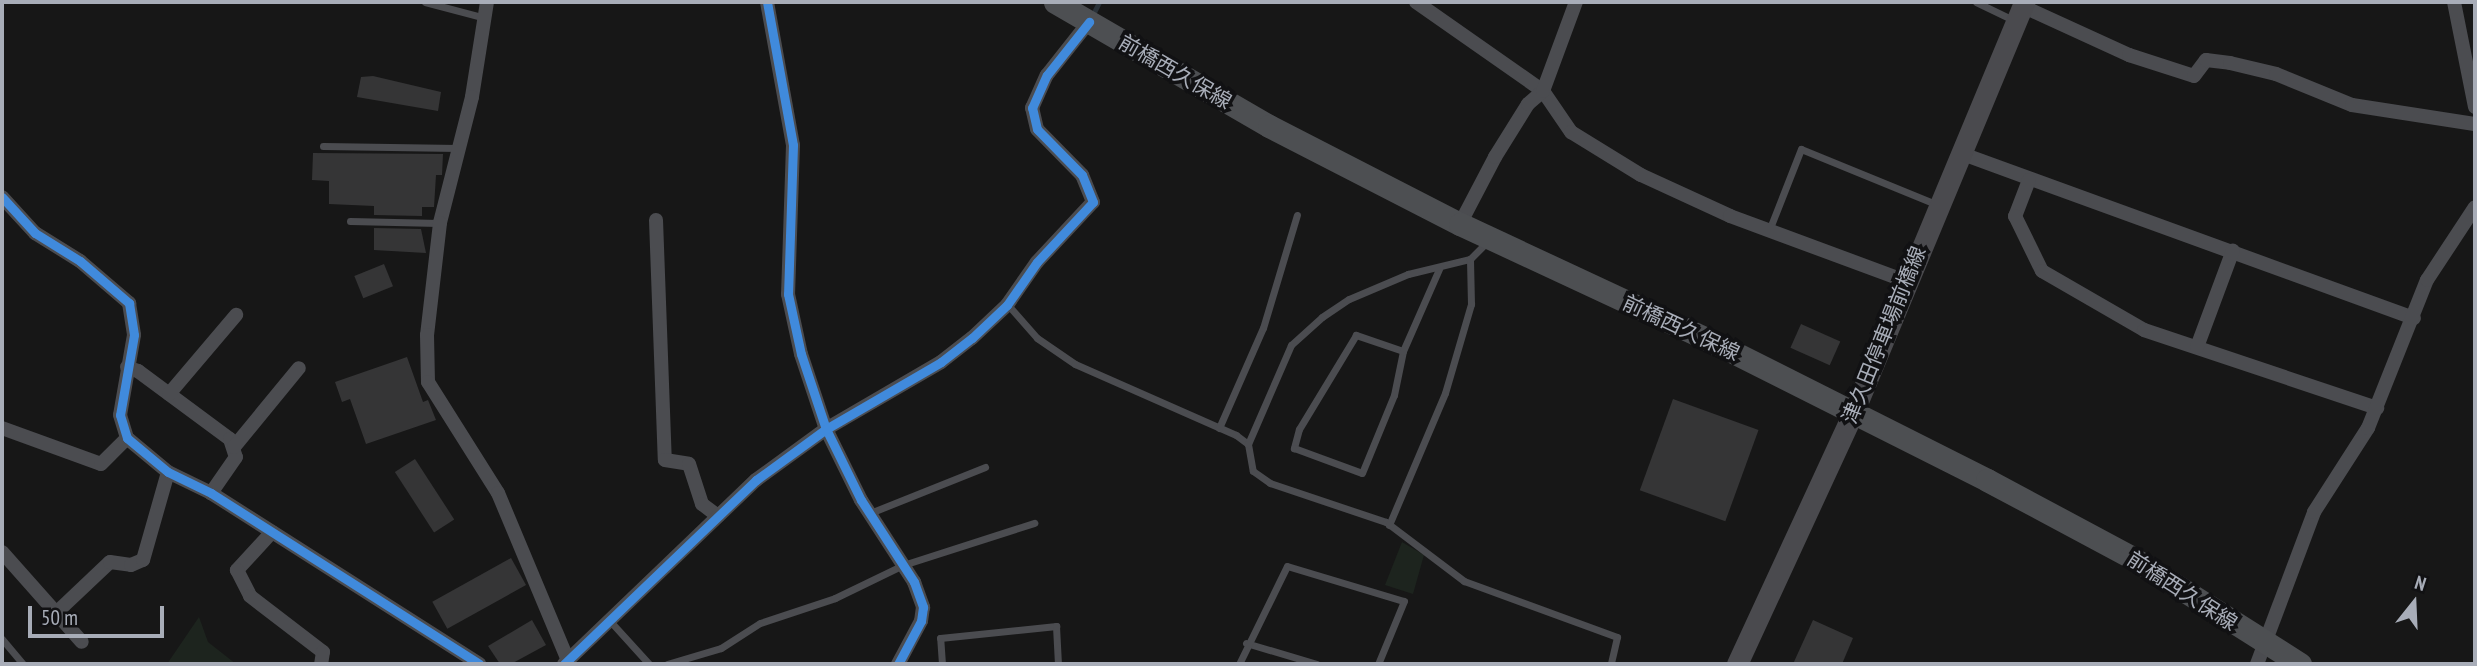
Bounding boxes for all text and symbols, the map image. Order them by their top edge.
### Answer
street label: 前橋西久保線 [1114,30,1236,114]
street label: 津久田停車場前橋線 [1837,243,1931,427]
street label: 前橋西久保線 [1619,290,1743,366]
street label: 前橋西久保線 [2122,546,2242,636]
north arrow [2379,568,2449,638]
text: N [2412,570,2429,596]
scale bar [32,592,168,636]
text: 50 m [41,604,78,631]

